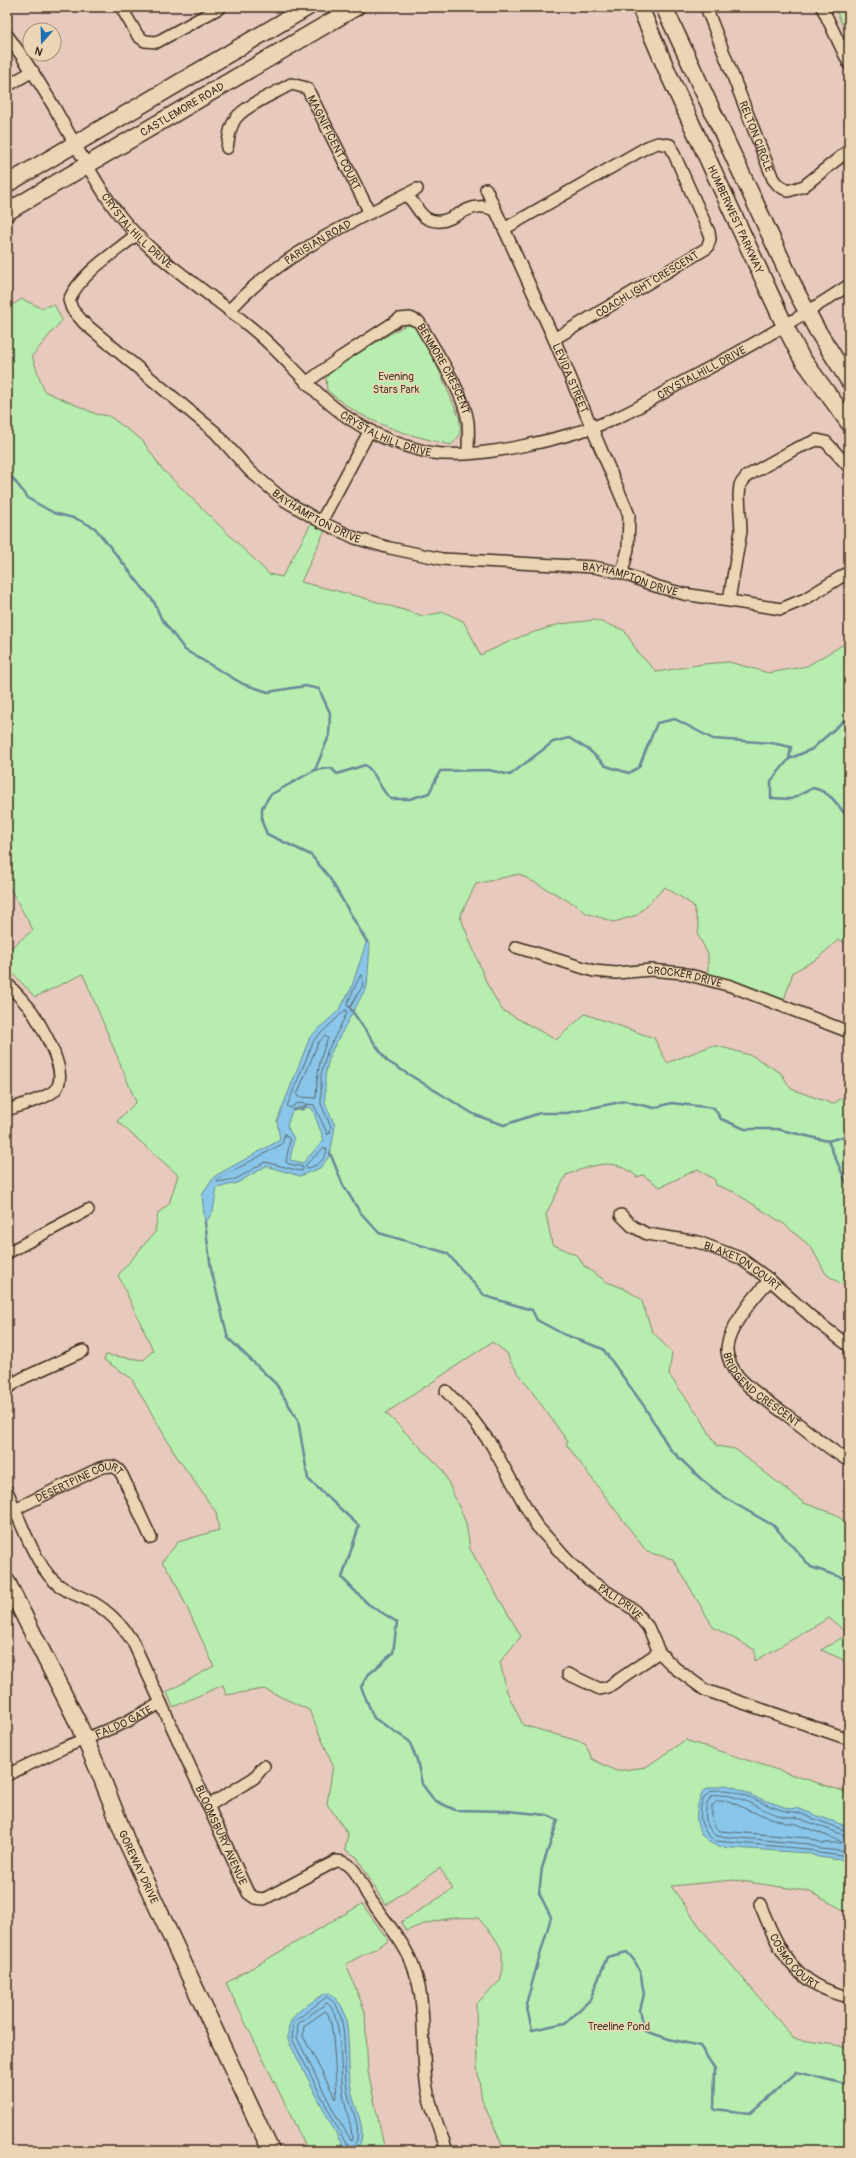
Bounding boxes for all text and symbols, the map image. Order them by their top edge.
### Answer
north arrow [22,22,62,62]
text: N [33,43,44,58]
street label: CASTLEMORE ROAD [138,80,227,139]
street label: MAGNIFICENT COURT [305,93,363,192]
street label: RELTON CIRCLE [736,99,776,174]
street label: HUMBERWEST PARKWAY [705,163,766,276]
street label: CRYSTALHILL DRIVE [99,191,175,272]
street label: PARISIAN ROAD [282,217,354,267]
street label: COACHLIGHT CRESCENT [593,249,701,320]
street label: BENMORE CRESCENT [414,321,472,416]
street label: LEVIDA STREET [550,341,591,415]
street label: CRYSTALHILL DRIVE [655,343,748,402]
park label: Evening Stars Park [373,370,420,396]
street label: CRYSTALHILL DRIVE [337,408,433,460]
street label: BAYHAMPTON DRIVE [269,487,362,546]
street label: BAYHAMPTON DRIVE [582,560,680,599]
street label: CROCKER DRIVE [646,964,724,990]
street label: BLAKETON COURT [702,1239,783,1294]
street label: BRIDGEND CRESCENT [720,1351,803,1430]
street label: DESERTPINE COURT [33,1460,126,1505]
street label: PALI DRIVE [595,1581,645,1623]
street label: FALDO GATE [93,1703,155,1741]
street label: BLOOMSBURY AVENUE [193,1783,250,1887]
street label: GOREWAY DRIVE [116,1828,161,1906]
street label: COSMO COURT [767,1932,821,1992]
park label: Treeline Pond [588,2020,650,2033]

